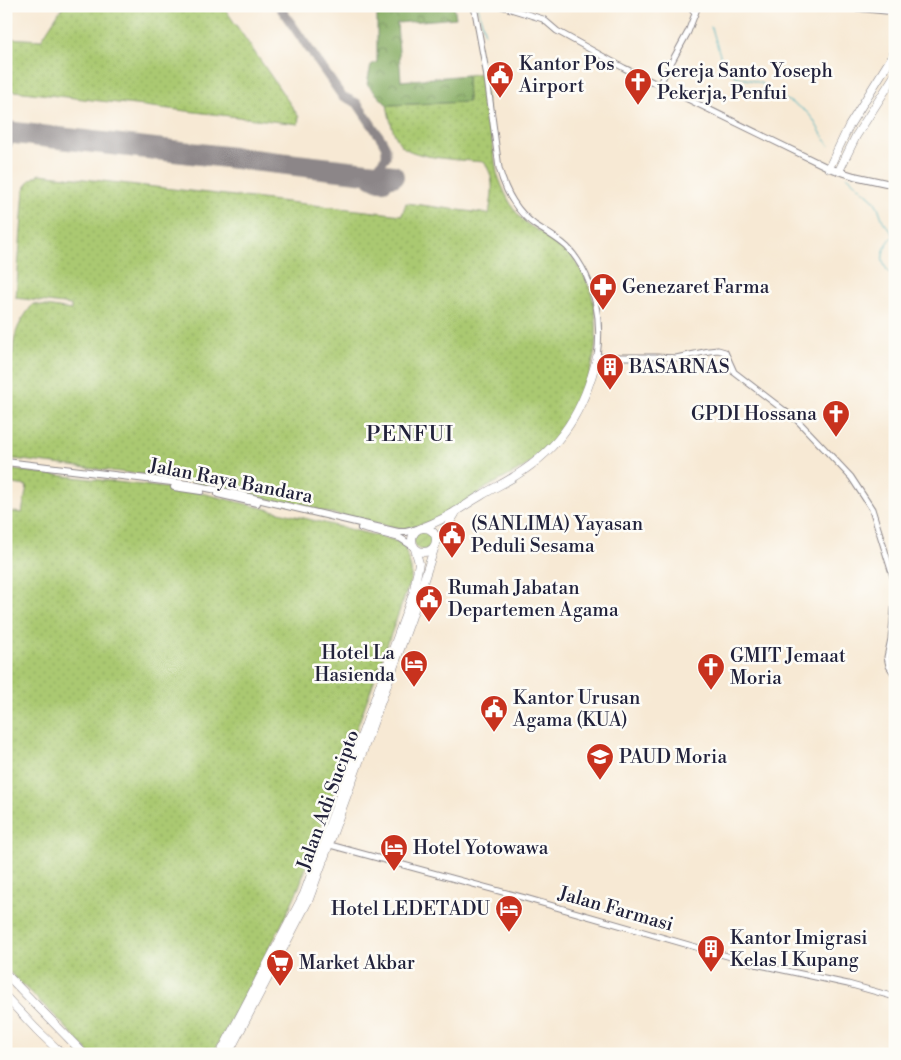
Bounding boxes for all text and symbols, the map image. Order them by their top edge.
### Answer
place label: Kantor Pos Airport [518,52,615,98]
place label: Gereja Santo Yoseph Pekerja, Penfui [657,59,833,105]
public building icon: Kantor Pos Airport [485,60,515,99]
church icon: Gereja Santo Yoseph Pekerja, Penfui [623,67,653,106]
pharmacy icon: Genezaret Farma [588,272,618,311]
place label: Genezaret Farma [622,275,770,299]
building icon: BASARNAS [595,352,625,391]
place label: BASARNAS [628,355,730,379]
church icon: GPDI Hossana [821,399,851,438]
place label: GPDI Hossana [691,402,817,426]
district label: PENFUI [366,422,454,448]
street label: Jalan Raya Bandara [146,453,315,509]
place label: (SANLIMA) Yayasan Peduli Sesama [471,512,643,558]
public building icon: (SANLIMA) Yayasan Peduli Sesama [437,520,467,559]
place label: Rumah Jabatan Departemen Agama [448,576,619,622]
public building icon: Rumah Jabatan Departemen Agama [414,584,444,623]
place label: Hotel La Hasienda [314,641,395,687]
place label: GMIT Jemaat Moria [730,644,846,690]
hotel icon: Hotel La Hasienda [399,649,429,688]
church icon: GMIT Jemaat Moria [696,652,726,691]
place label: Kantor Urusan Agama (KUA) [512,686,640,732]
public building icon: Kantor Urusan Agama (KUA) [479,694,509,733]
street label: Jalan Adi Sucipto [291,727,365,874]
school or university icon: PAUD Moria [585,742,615,781]
place label: PAUD Moria [619,745,727,769]
hotel icon: Hotel Yotowawa [379,833,409,872]
place label: Hotel Yotowawa [413,836,549,860]
street label: Jalan Farmasi [555,881,676,937]
hotel icon: Hotel LEDETADU [494,894,524,933]
place label: Hotel LEDETADU [331,897,490,921]
place label: Kantor Imigrasi Kelas I Kupang [730,926,868,972]
building icon: Kantor Imigrasi Kelas I Kupang [696,934,726,973]
supermarket icon: Market Akbar [265,948,295,987]
place label: Market Akbar [299,951,415,975]

